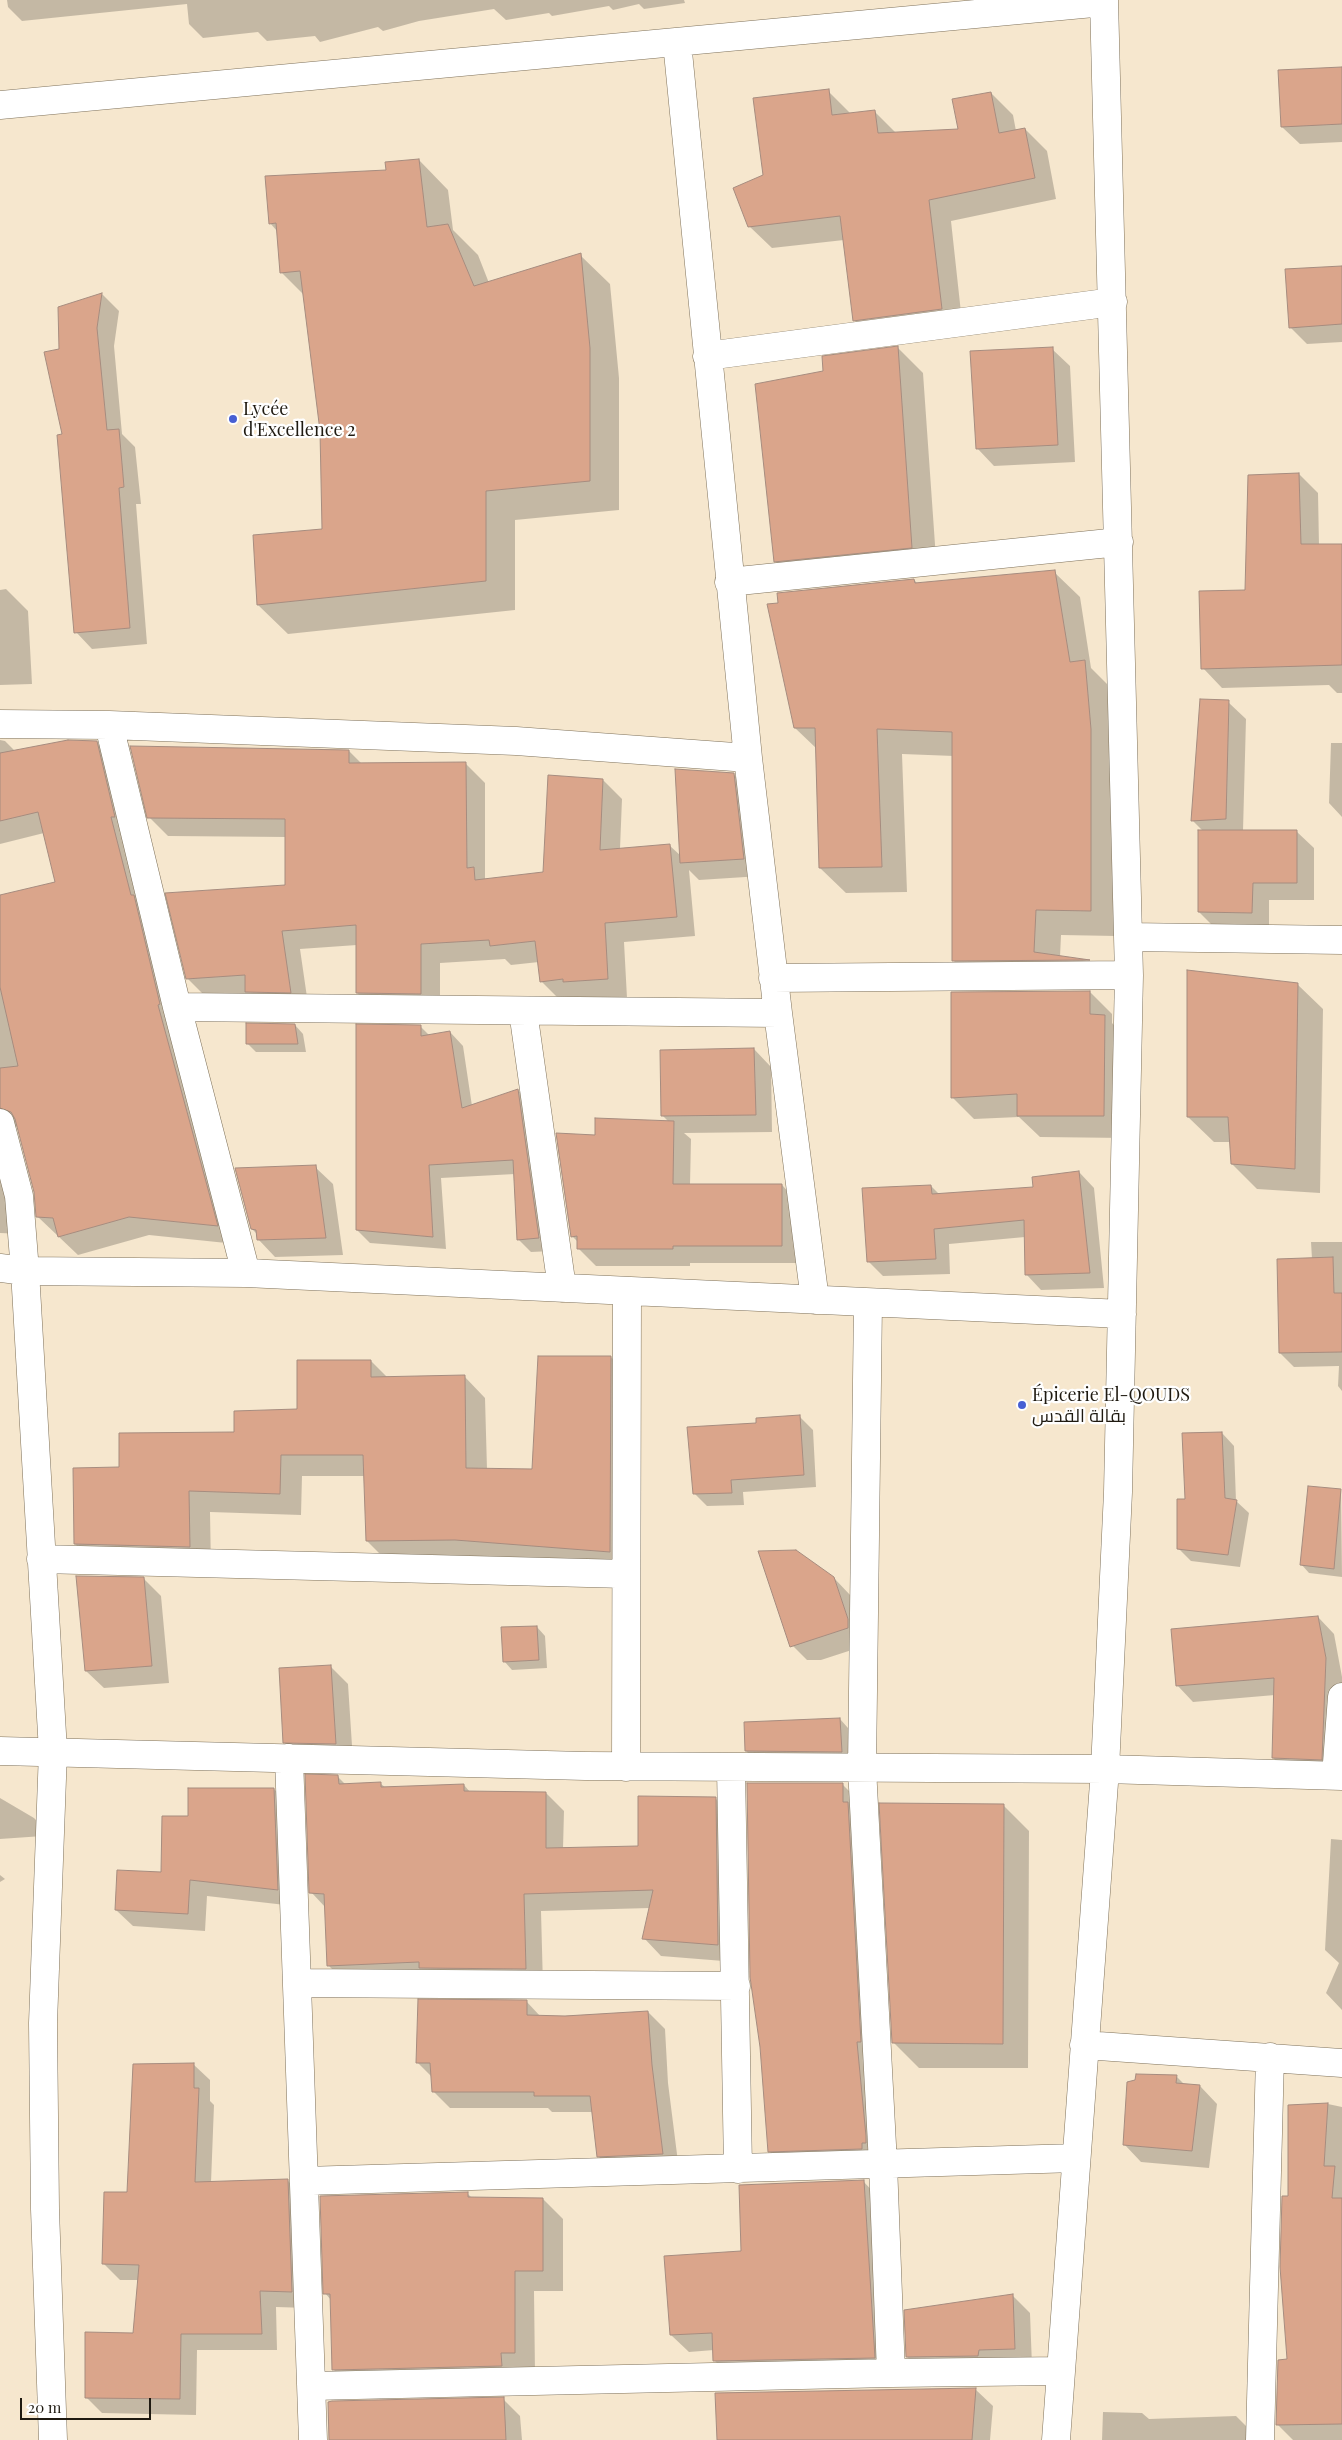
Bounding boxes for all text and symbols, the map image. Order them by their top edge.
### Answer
place label: Lycée d'Excellence 2 [243,398,356,440]
marker: Lycée d'Excellence 2 [227,413,239,425]
place label: Épicerie El-QOUDS بقالة القدس [1032,1384,1190,1426]
marker: Épicerie El-QOUDS بقالة القدس [1016,1399,1028,1411]
scale bar [22,2388,154,2420]
text: 20 m [28,2397,61,2417]

